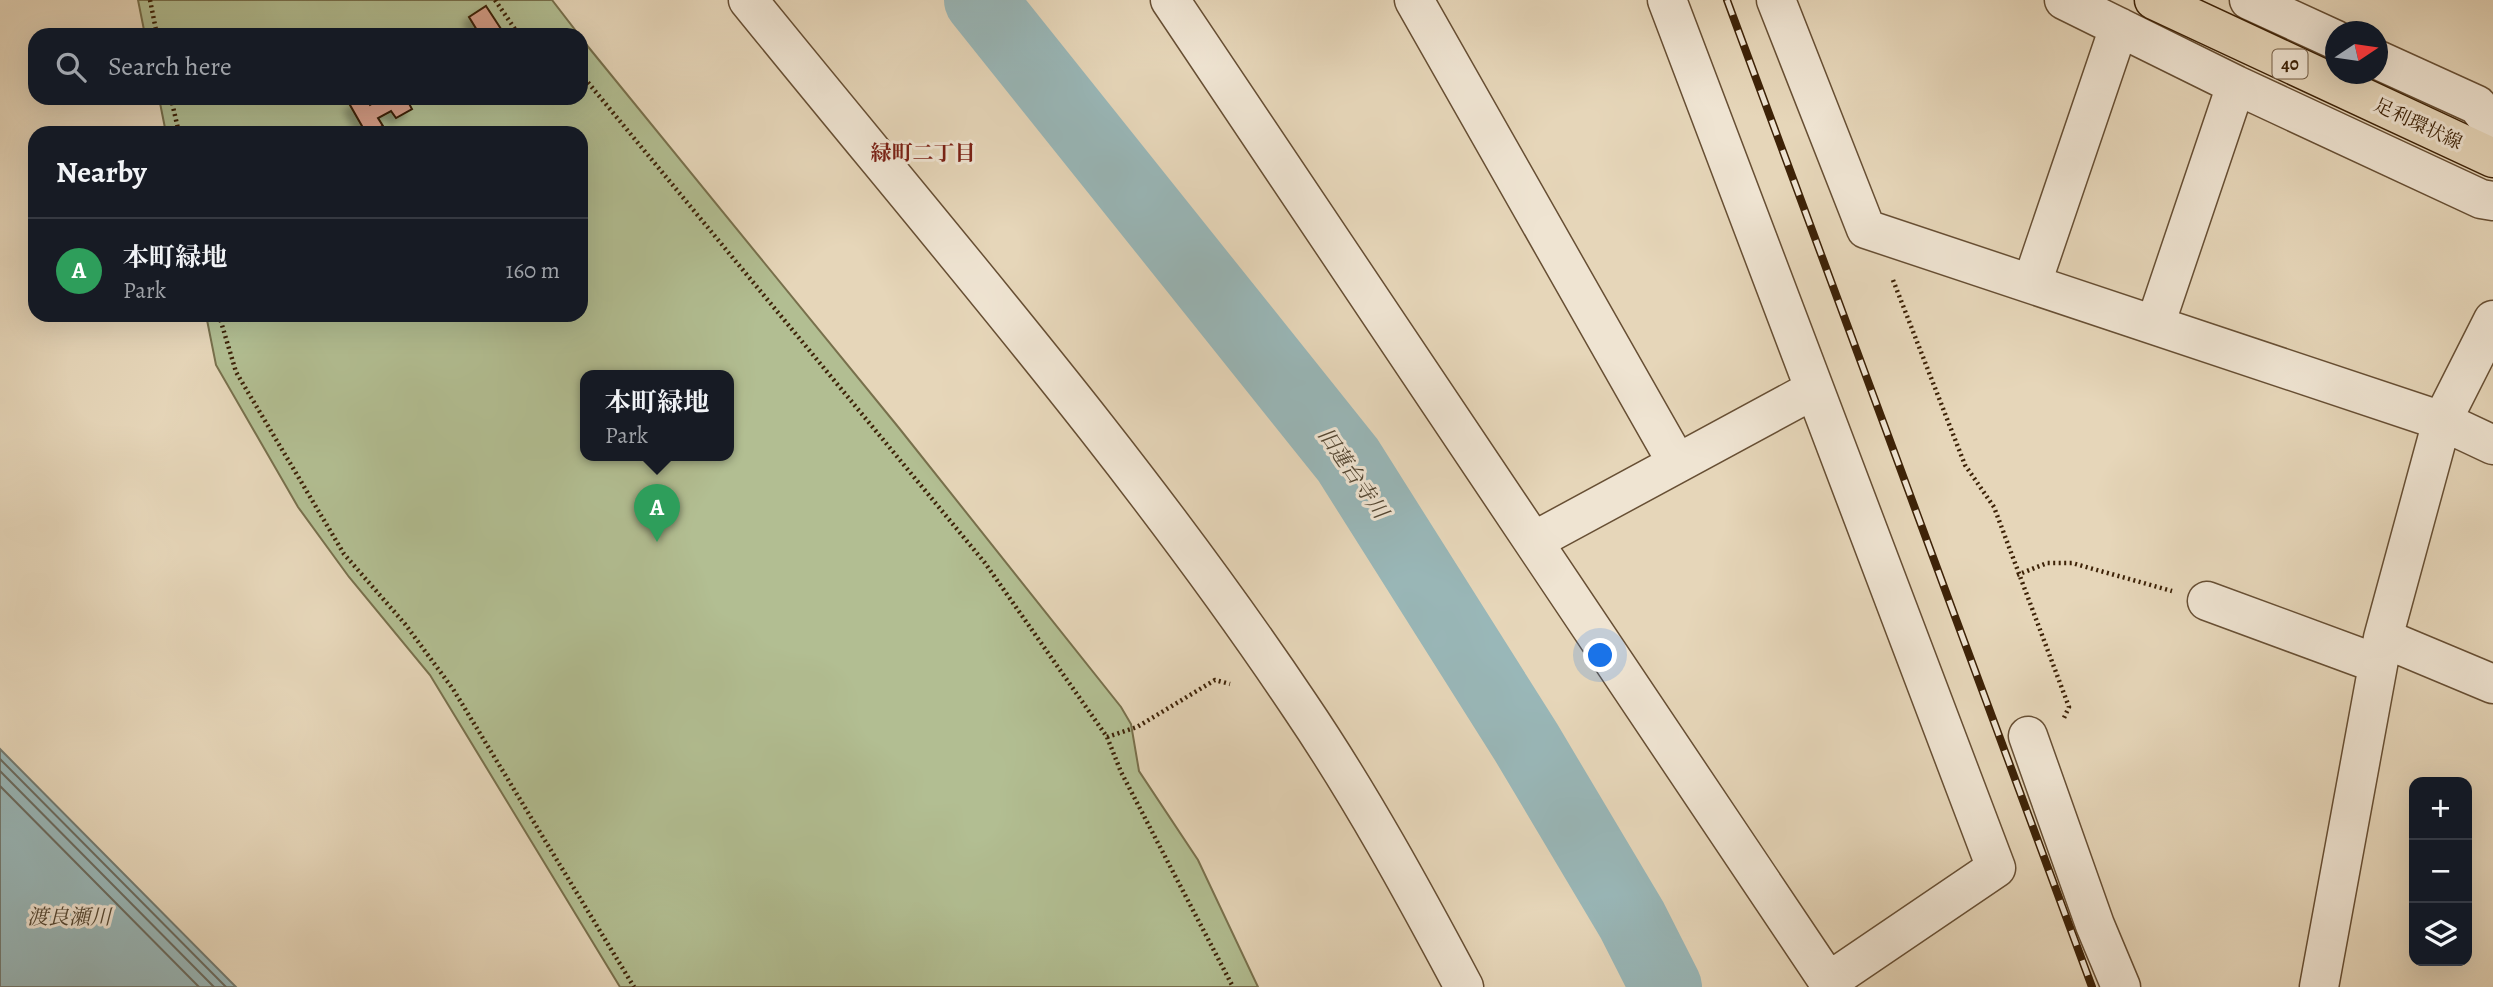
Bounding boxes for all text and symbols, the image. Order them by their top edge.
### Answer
north arrow [2325,21,2388,84]
search box [28,28,588,105]
icon: search [52,48,90,86]
text: Search here [108,49,232,84]
road number: 40 [2272,50,2308,78]
street label: 足利環状線 [2369,92,2467,156]
district label: 緑町二丁目 [871,139,976,167]
text: Nearby [56,152,147,192]
text: 本町緑地 [123,240,227,275]
text: A [72,255,86,286]
text: 160 m [506,255,560,286]
text: Park [123,275,166,306]
popup [580,370,734,461]
text: 本町緑地 [605,385,709,420]
text: Park [605,420,648,451]
water label: 旧蓮台寺川 [1311,422,1396,526]
pin: A [634,484,680,542]
your location [1583,638,1617,672]
map controls [2409,777,2472,966]
button: + [2409,777,2472,840]
button: − [2409,840,2472,903]
water label: 渡良瀬川 [27,903,113,931]
button: layers [2409,903,2472,966]

